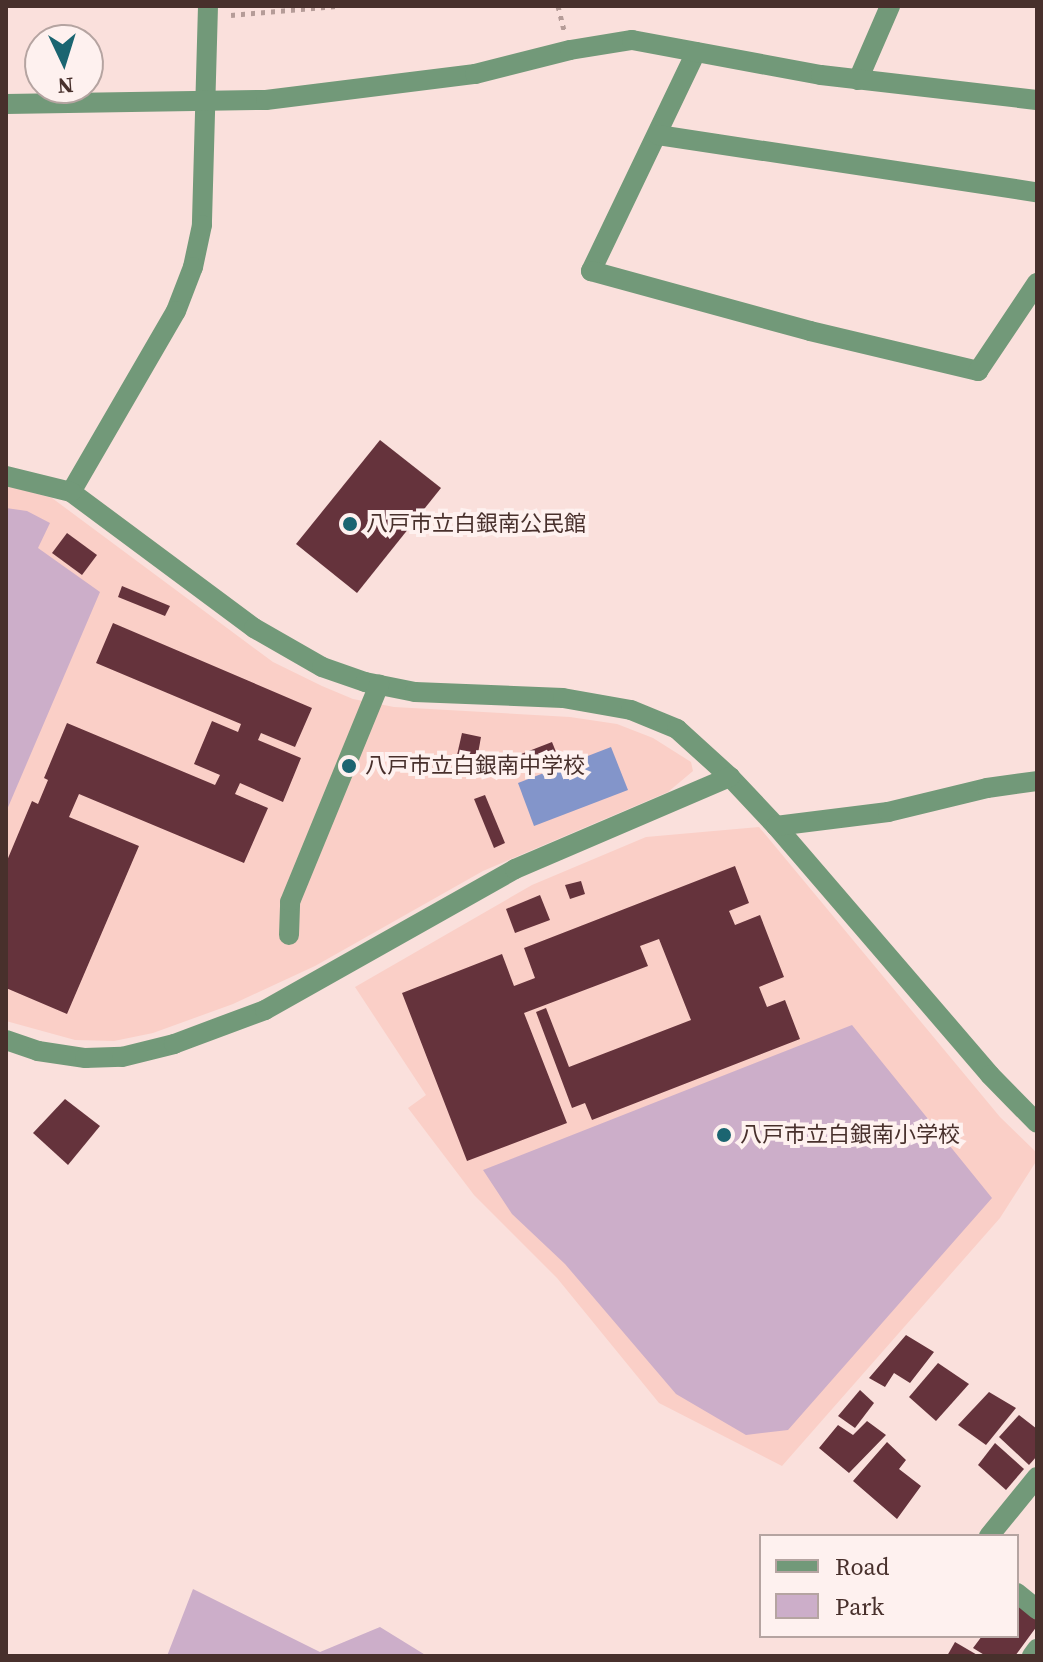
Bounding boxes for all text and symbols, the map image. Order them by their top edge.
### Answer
north arrow [24,24,104,104]
text: N [56,70,75,101]
place label: 八戸市立白銀南公民館 [366,511,586,537]
marker: 八戸市立白銀南公民館 [341,515,359,533]
place label: 八戸市立白銀南中学校 [365,753,585,779]
marker: 八戸市立白銀南中学校 [340,757,358,775]
place label: 八戸市立白銀南小学校 [740,1122,960,1148]
marker: 八戸市立白銀南小学校 [715,1126,733,1144]
legend [759,1534,1019,1638]
text: Road [835,1550,889,1583]
text: Park [835,1590,884,1623]

